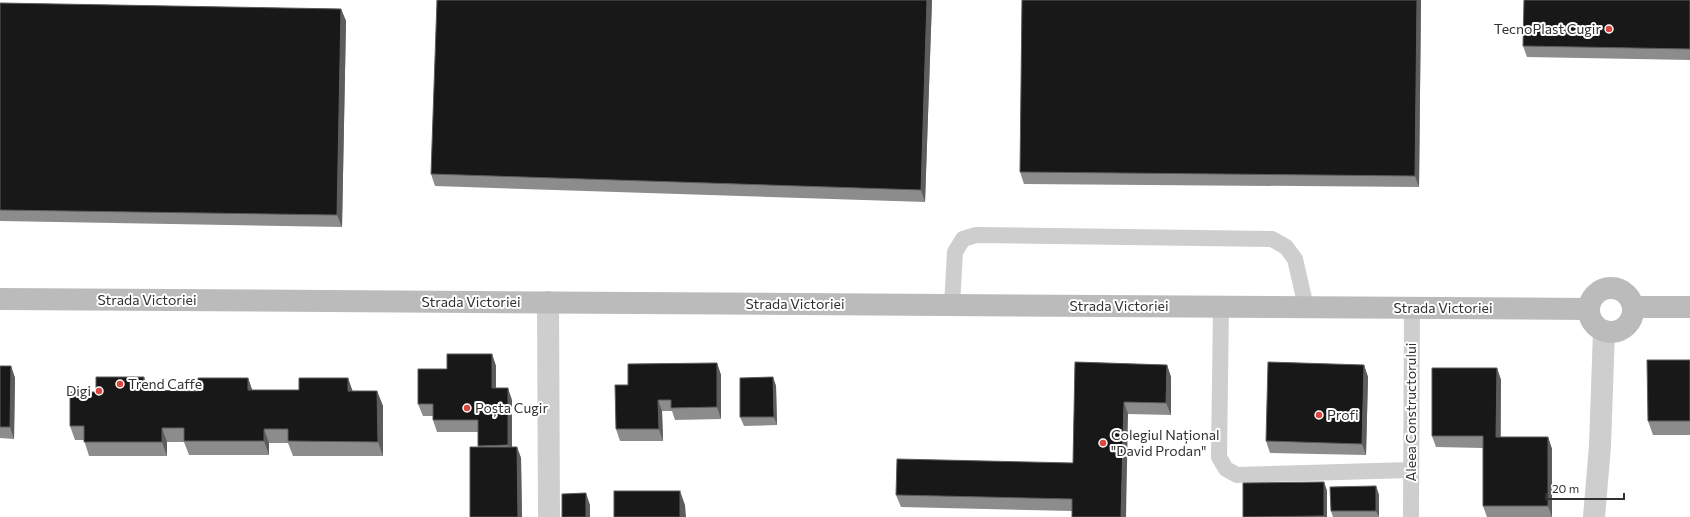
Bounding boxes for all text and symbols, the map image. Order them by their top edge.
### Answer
place label: TecnoPlast Cugir [1494,20,1601,37]
marker: TecnoPlast Cugir [1604,24,1614,34]
street label: Strada Victoriei [98,291,196,308]
street label: Strada Victoriei [422,293,520,310]
street label: Strada Victoriei [746,295,844,312]
street label: Strada Victoriei [1070,297,1168,314]
street label: Strada Victoriei [1394,299,1492,316]
street label: Aleea Constructorului [1402,343,1419,481]
place label: Trend Caffe [128,375,202,392]
marker: Trend Caffe [115,379,125,389]
place label: Digi [66,382,91,399]
marker: Digi [94,386,104,396]
place label: Poșta Cugir [475,399,548,417]
marker: Poșta Cugir [462,403,472,413]
place label: Profi [1327,406,1359,423]
marker: Profi [1314,410,1324,420]
place label: Colegiul Național "David Prodan" [1111,426,1220,459]
marker: Colegiul Național "David Prodan" [1098,438,1108,448]
scale bar [1546,475,1624,501]
text: 20 m [1552,481,1579,495]

